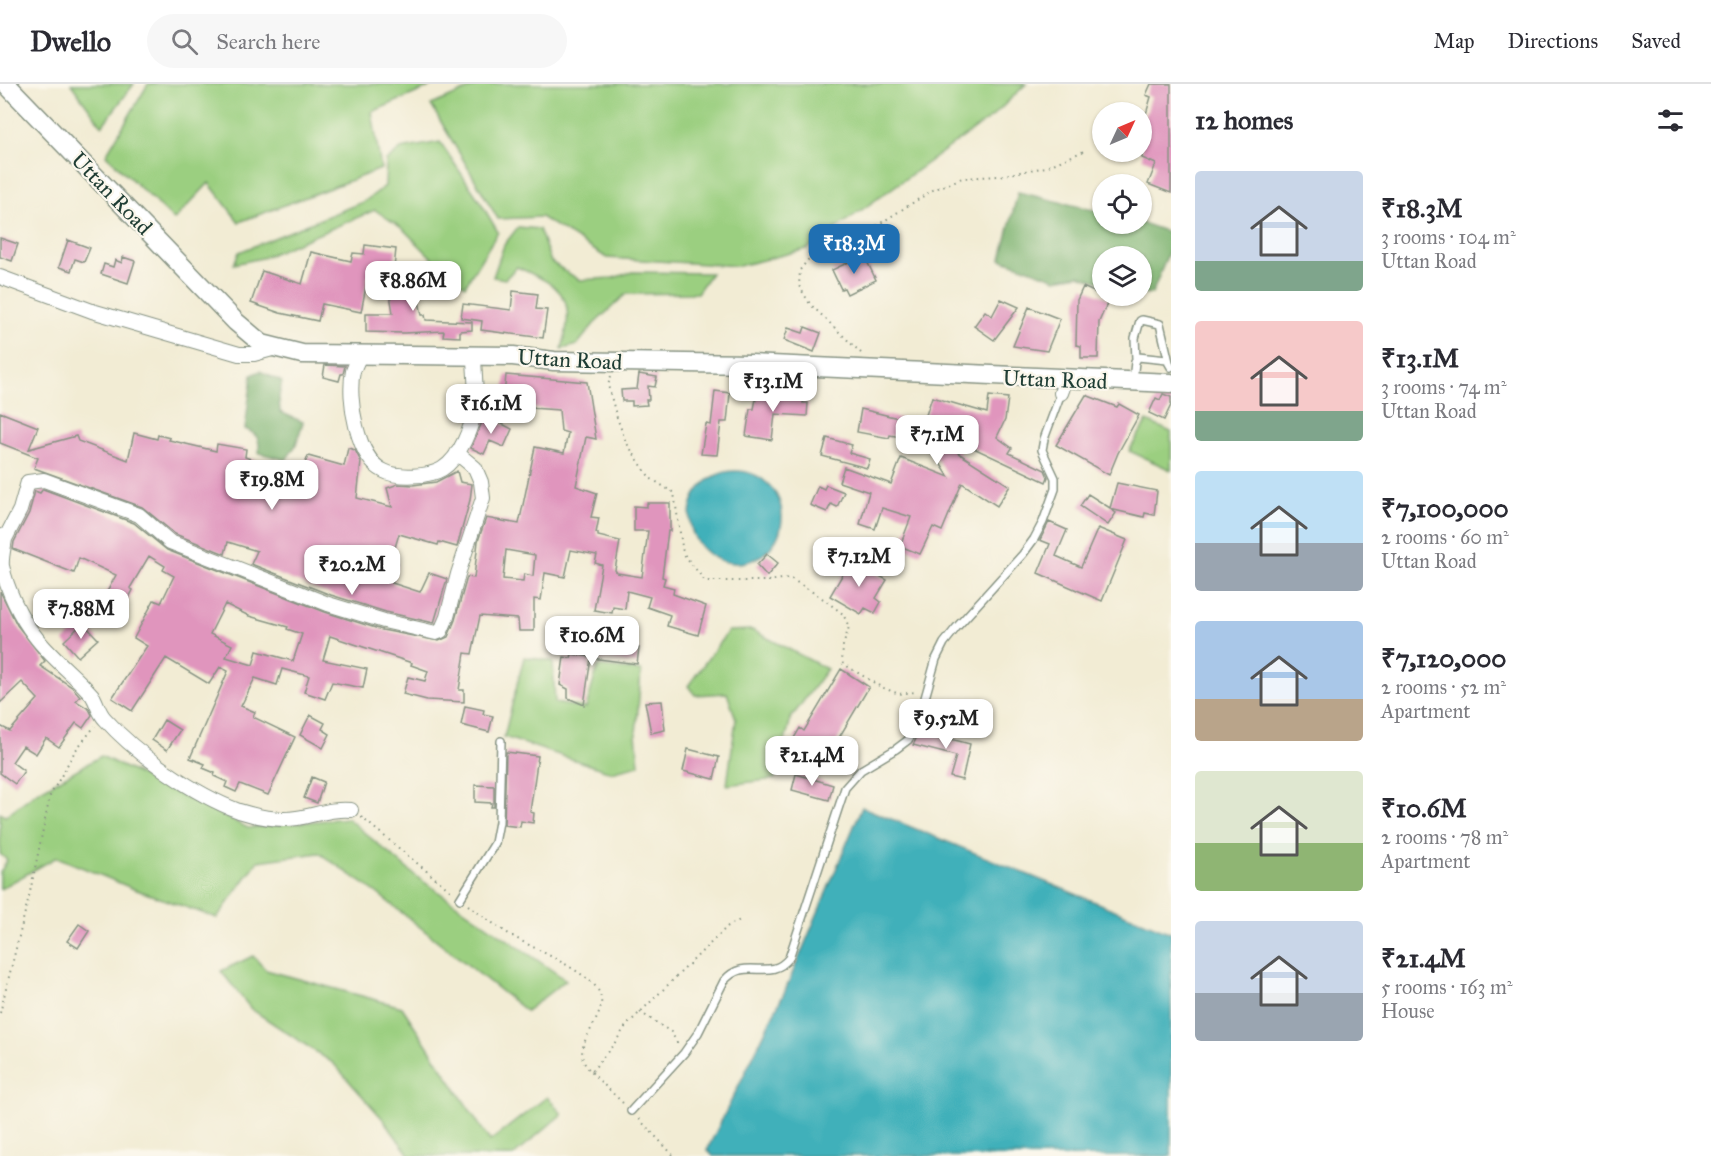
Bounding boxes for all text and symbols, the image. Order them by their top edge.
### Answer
search box [147,14,567,68]
text: Dwello [30,24,111,59]
icon: search [168,25,201,58]
text: Search here [216,28,320,55]
text: Map [1434,28,1475,54]
text: Directions [1508,28,1598,54]
text: Saved [1631,28,1681,54]
north arrow [1092,102,1152,162]
map controls [1092,102,1152,306]
text: 12 homes [1195,104,1293,136]
icon: filters [1654,104,1687,137]
street label: Uttan Road [65,146,158,241]
button: locate [1092,174,1152,234]
text: ₹18.3M [1381,192,1463,224]
icon: home [1243,195,1315,267]
pin: ₹18.3M [805,224,903,275]
text: 3 rooms · 104 m² [1381,225,1516,249]
text: ₹18.3M [823,231,885,255]
button: layers [1092,246,1152,306]
text: Uttan Road [1381,249,1477,273]
pin: ₹8.86M [364,261,462,312]
text: ₹8.86M [379,268,447,292]
text: ₹13.1M [1381,342,1459,374]
street label: Uttan Road [517,343,623,376]
icon: home [1243,345,1315,417]
pin: ₹13.1M [724,362,822,413]
street label: Uttan Road [1002,364,1108,395]
text: ₹13.1M [743,369,803,393]
text: 3 rooms · 74 m² [1381,375,1506,399]
pin: ₹16.1M [442,384,540,435]
text: ₹16.1M [460,391,522,415]
text: Uttan Road [1381,399,1477,423]
pin: ₹7.1M [895,415,979,466]
text: ₹7.1M [910,422,964,446]
pin: ₹19.8M [223,460,321,511]
text: ₹19.8M [239,467,305,491]
text: ₹7,100,000 [1381,492,1509,524]
icon: home [1243,495,1315,567]
text: 2 rooms · 60 m² [1381,525,1509,549]
pin: ₹7.12M [810,537,908,588]
text: ₹7.12M [827,544,891,568]
pin: ₹20.2M [303,545,401,596]
text: Uttan Road [1381,549,1477,573]
text: ₹20.2M [318,552,386,576]
pin: ₹7.88M [32,589,130,640]
text: ₹7.88M [47,596,115,620]
pin: ₹10.6M [543,616,641,667]
text: ₹10.6M [559,623,625,647]
text: ₹7,120,000 [1381,642,1506,674]
icon: home [1243,645,1315,717]
text: 2 rooms · 52 m² [1381,675,1506,699]
pin: ₹9.52M [897,699,995,750]
text: Apartment [1381,699,1470,723]
text: ₹9.52M [913,706,979,730]
pin: ₹21.4M [763,736,861,787]
text: ₹21.4M [779,743,845,767]
text: ₹10.6M [1381,792,1467,824]
icon: home [1243,795,1315,867]
text: 2 rooms · 78 m² [1381,825,1508,849]
text: Apartment [1381,849,1470,873]
text: ₹21.4M [1381,942,1466,974]
icon: home [1243,945,1315,1017]
text: 5 rooms · 163 m² [1381,975,1513,999]
text: House [1381,999,1435,1023]

